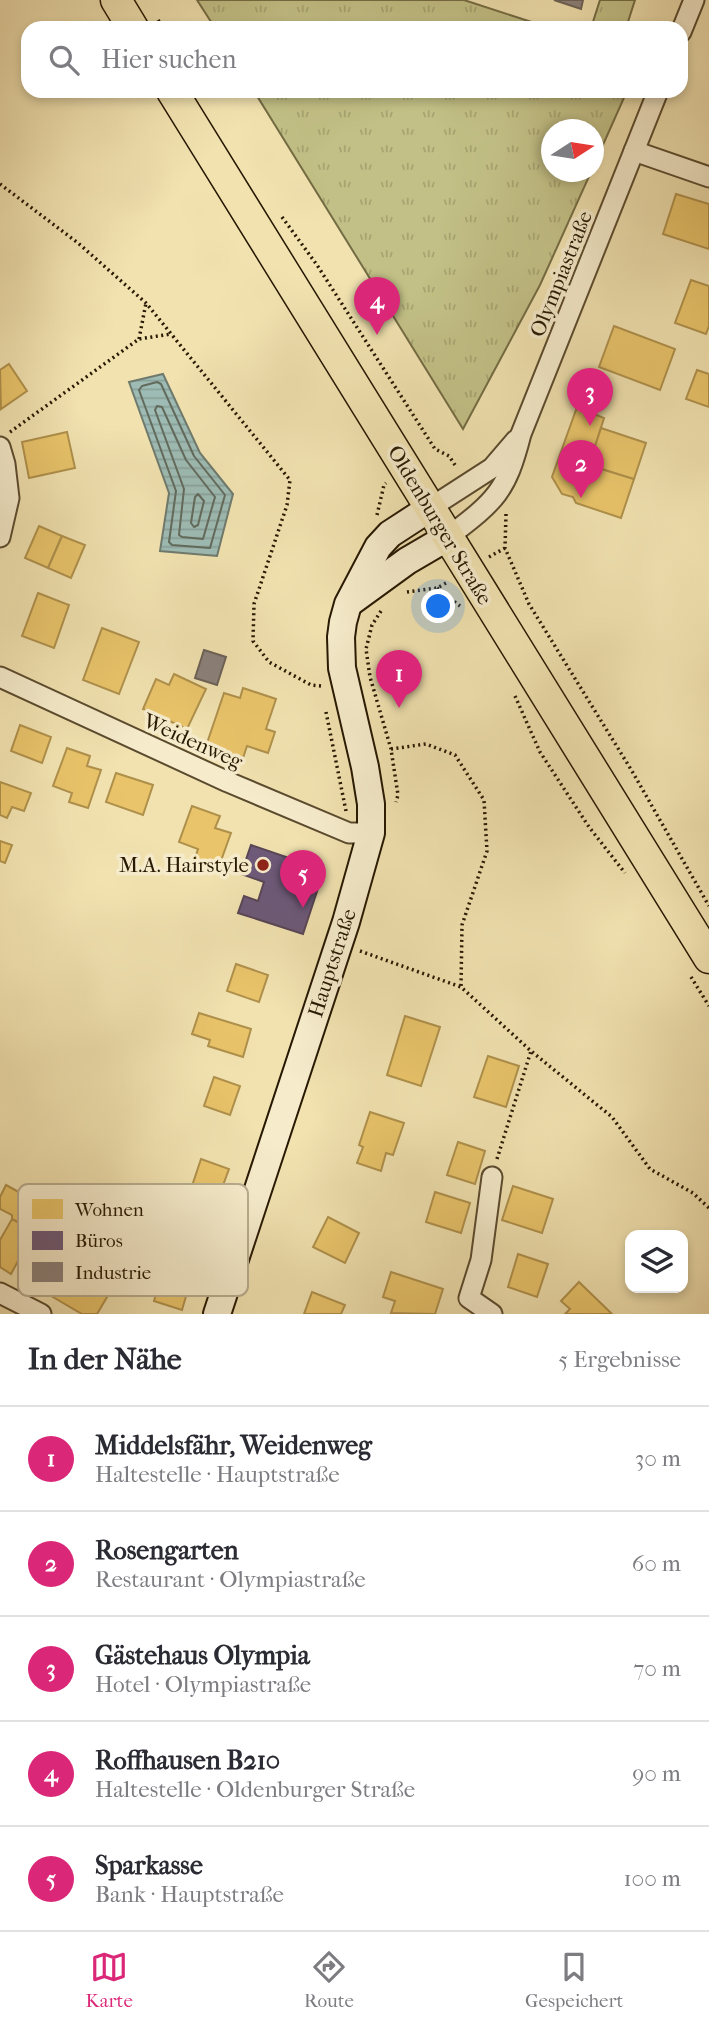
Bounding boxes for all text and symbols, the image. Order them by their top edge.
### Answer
search box [21,21,688,98]
icon: search [45,41,83,79]
text: Hier suchen [101,44,237,75]
north arrow [541,119,604,182]
street label: Olympiastraße [525,208,597,340]
pin: 4 [354,277,400,335]
pin: 3 [567,368,613,426]
pin: 2 [558,440,604,498]
street label: Oldenburger Straße [383,441,497,609]
your location [421,589,455,623]
pin: 1 [376,650,422,708]
street label: Weidenweg [139,708,247,774]
pin: 5 [280,850,326,908]
place label: M.A. Hairstyle [119,853,249,877]
marker: M.A. Hairstyle [255,857,271,873]
street label: Hauptstraße [303,906,361,1020]
legend [18,1184,248,1296]
text: Wohnen [74,1199,144,1221]
text: Büros [75,1230,123,1252]
map controls [625,1230,688,1293]
button: layers [625,1230,688,1293]
text: Industrie [75,1262,151,1284]
text: In der Nähe [28,1342,182,1377]
text: 5 Ergebnisse [558,1346,681,1373]
text: Middelsfähr, Weidenweg [95,1430,372,1461]
text: 1 [47,1445,55,1472]
text: 30 m [635,1445,681,1472]
text: Haltestelle · Hauptstraße [95,1461,340,1488]
text: Rosengarten [95,1535,239,1566]
text: 2 [45,1550,57,1577]
text: 60 m [632,1550,681,1577]
text: Restaurant · Olympiastraße [95,1566,366,1593]
text: Gästehaus Olympia [95,1640,310,1671]
text: 3 [46,1655,56,1682]
text: 70 m [633,1655,681,1682]
text: Hotel · Olympiastraße [95,1671,311,1698]
text: Roffhausen B210 [95,1745,280,1776]
text: 4 [44,1760,58,1787]
text: 90 m [632,1760,681,1787]
text: Haltestelle · Oldenburger Straße [95,1776,415,1803]
text: Sparkasse [95,1850,203,1881]
text: 5 [46,1865,56,1892]
text: 100 m [623,1865,681,1892]
text: Bank · Hauptstraße [95,1881,284,1908]
tab: Karte [86,1948,133,2012]
tab: Route [304,1948,354,2012]
tab: Gespeichert [525,1948,623,2012]

